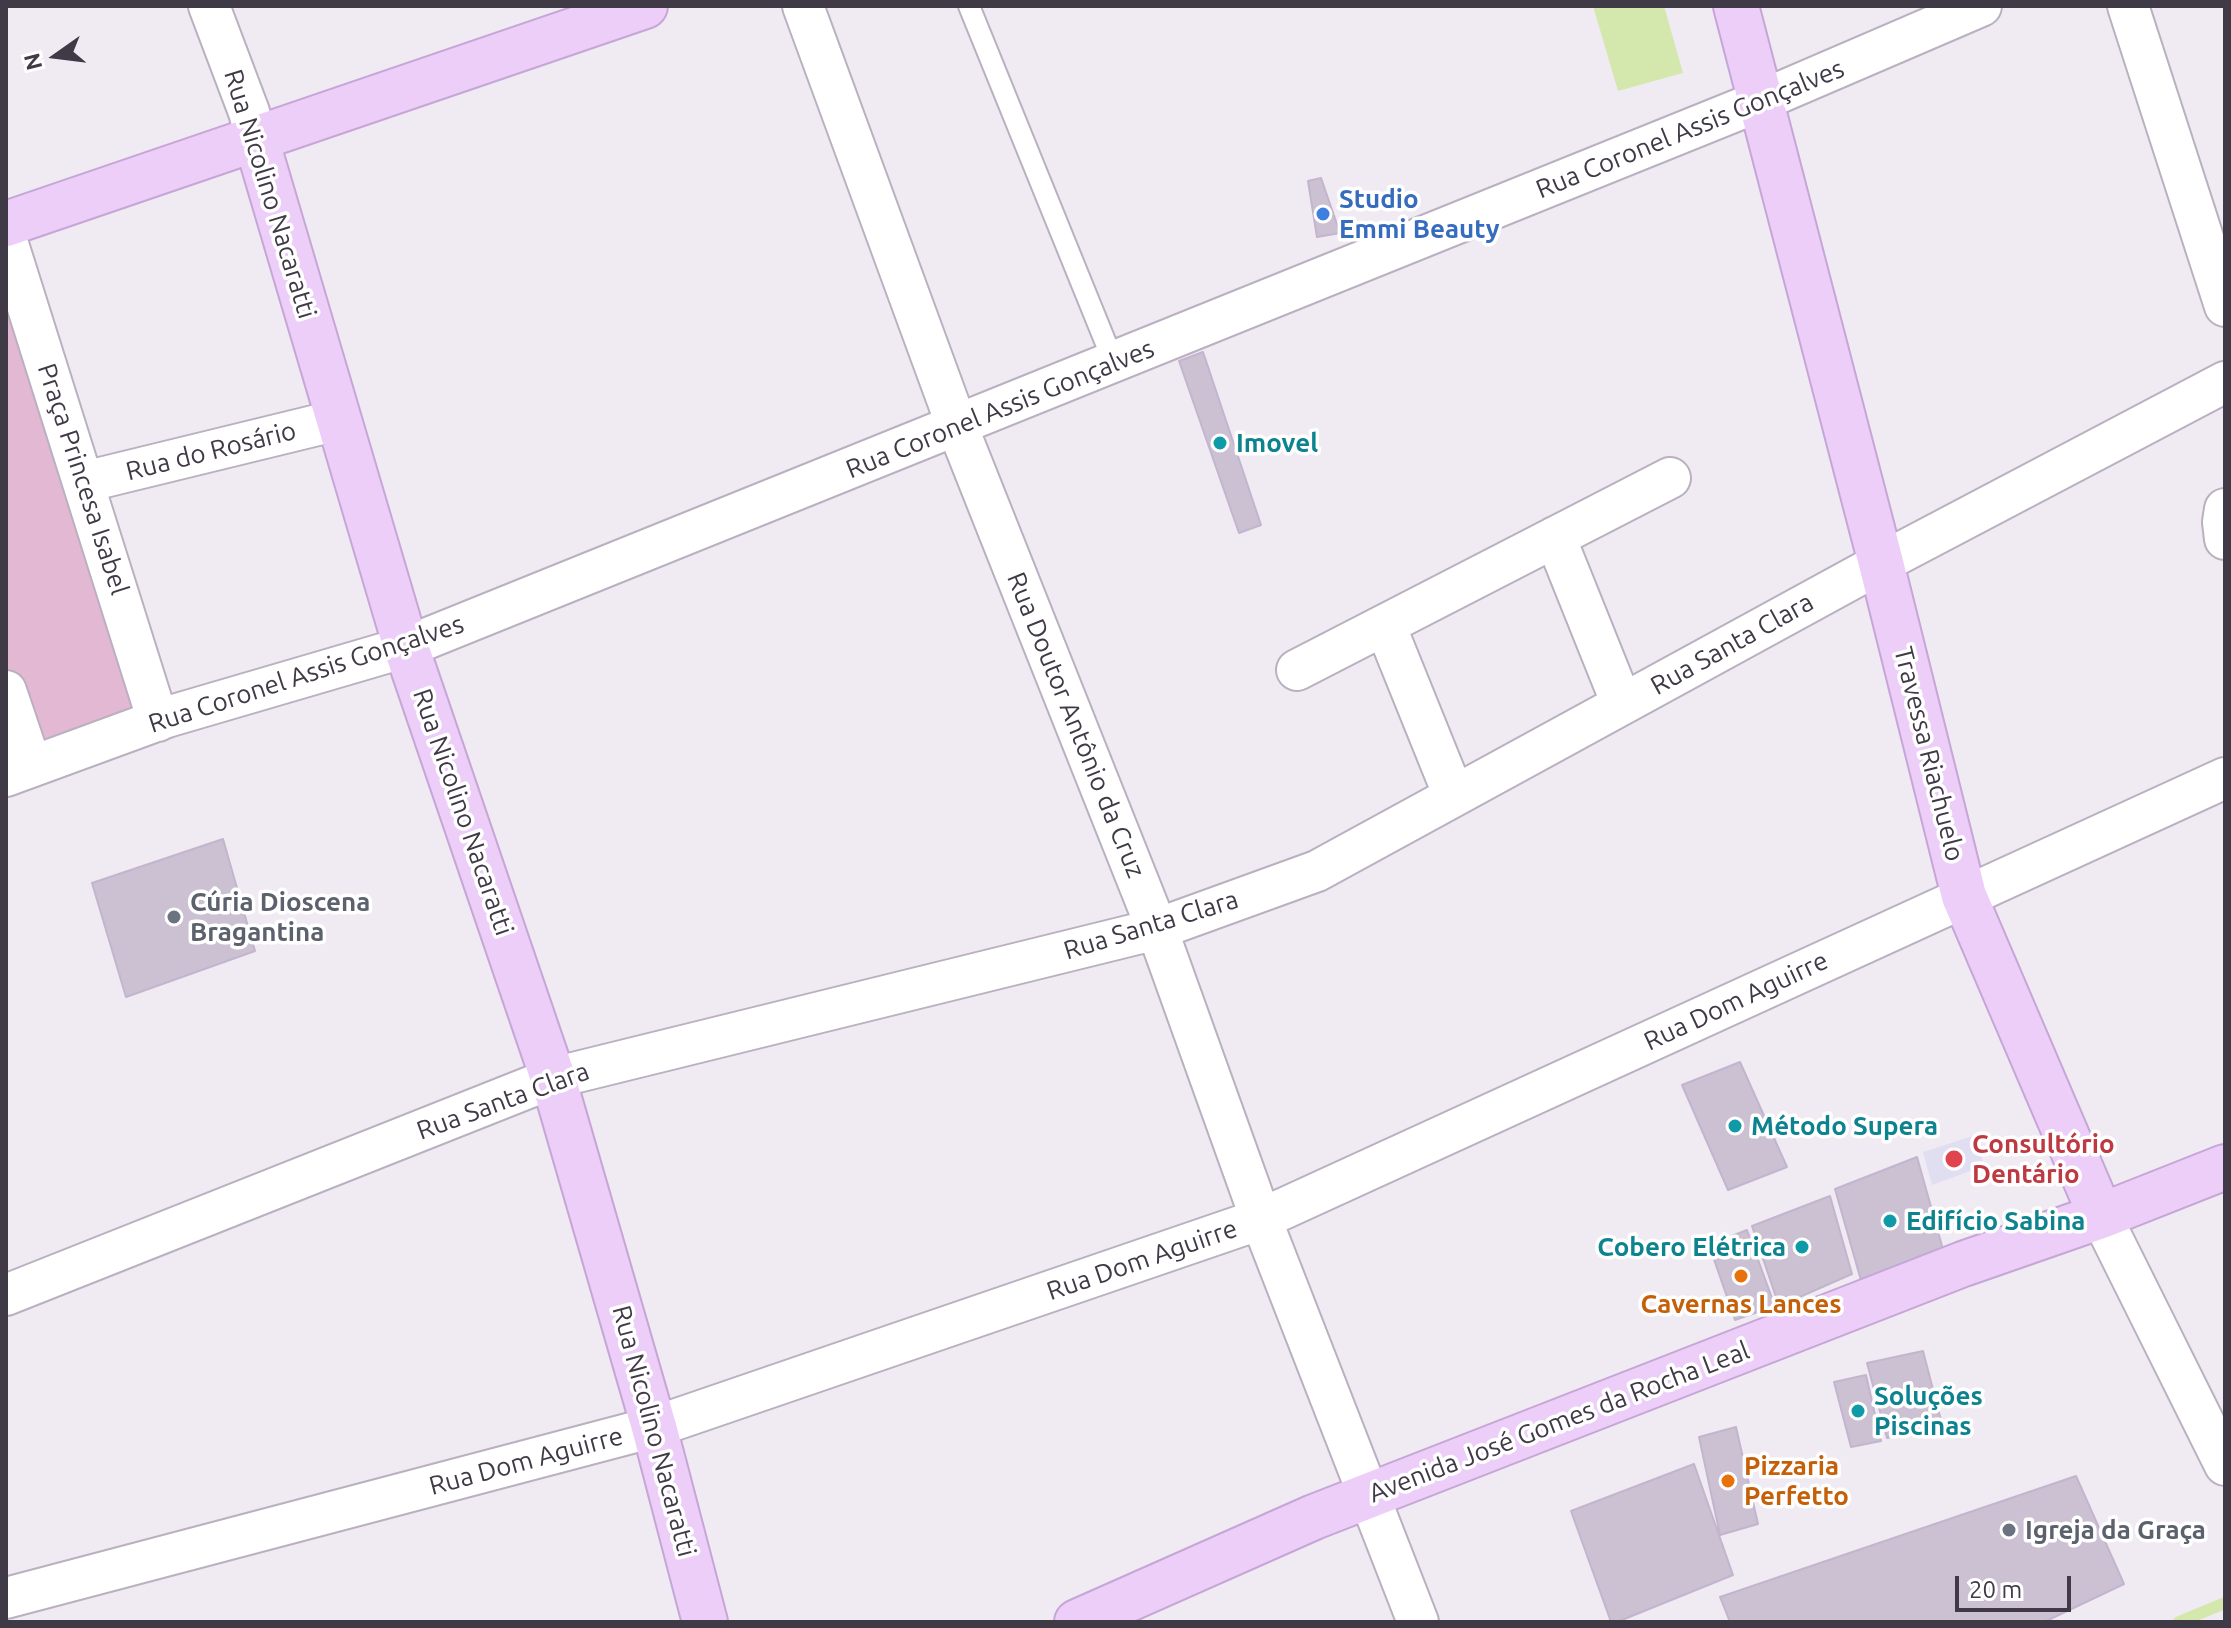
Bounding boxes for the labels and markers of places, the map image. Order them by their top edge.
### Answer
place label: Studio Emmi Beauty [1339,183,1499,244]
marker: Studio Emmi Beauty [1314,205,1332,223]
place label: Imovel [1236,427,1318,459]
marker: Imovel [1211,434,1229,452]
place label: Cúria Dioscena Bragantina [190,886,370,948]
marker: Cúria Dioscena Bragantina [165,908,183,926]
place label: Método Supera [1751,1110,1938,1142]
marker: Método Supera [1726,1117,1744,1135]
place label: Consultório Dentário [1972,1128,2115,1190]
marker: Consultório Dentário [1943,1148,1965,1170]
place label: Edifício Sabina [1906,1205,2085,1237]
marker: Edifício Sabina [1881,1212,1899,1230]
place label: Cobero Elétrica [1597,1231,1786,1263]
marker: Cobero Elétrica [1793,1238,1811,1256]
marker: Cavernas Lances [1732,1267,1750,1285]
place label: Cavernas Lances [1640,1288,1842,1320]
place label: Soluções Piscinas [1874,1380,1983,1442]
marker: Soluções Piscinas [1849,1402,1867,1420]
place label: Pizzaria Perfetto [1744,1450,1849,1512]
marker: Pizzaria Perfetto [1719,1472,1737,1490]
place label: Igreja da Graça [2025,1514,2206,1546]
marker: Igreja da Graça [2000,1521,2018,1539]

